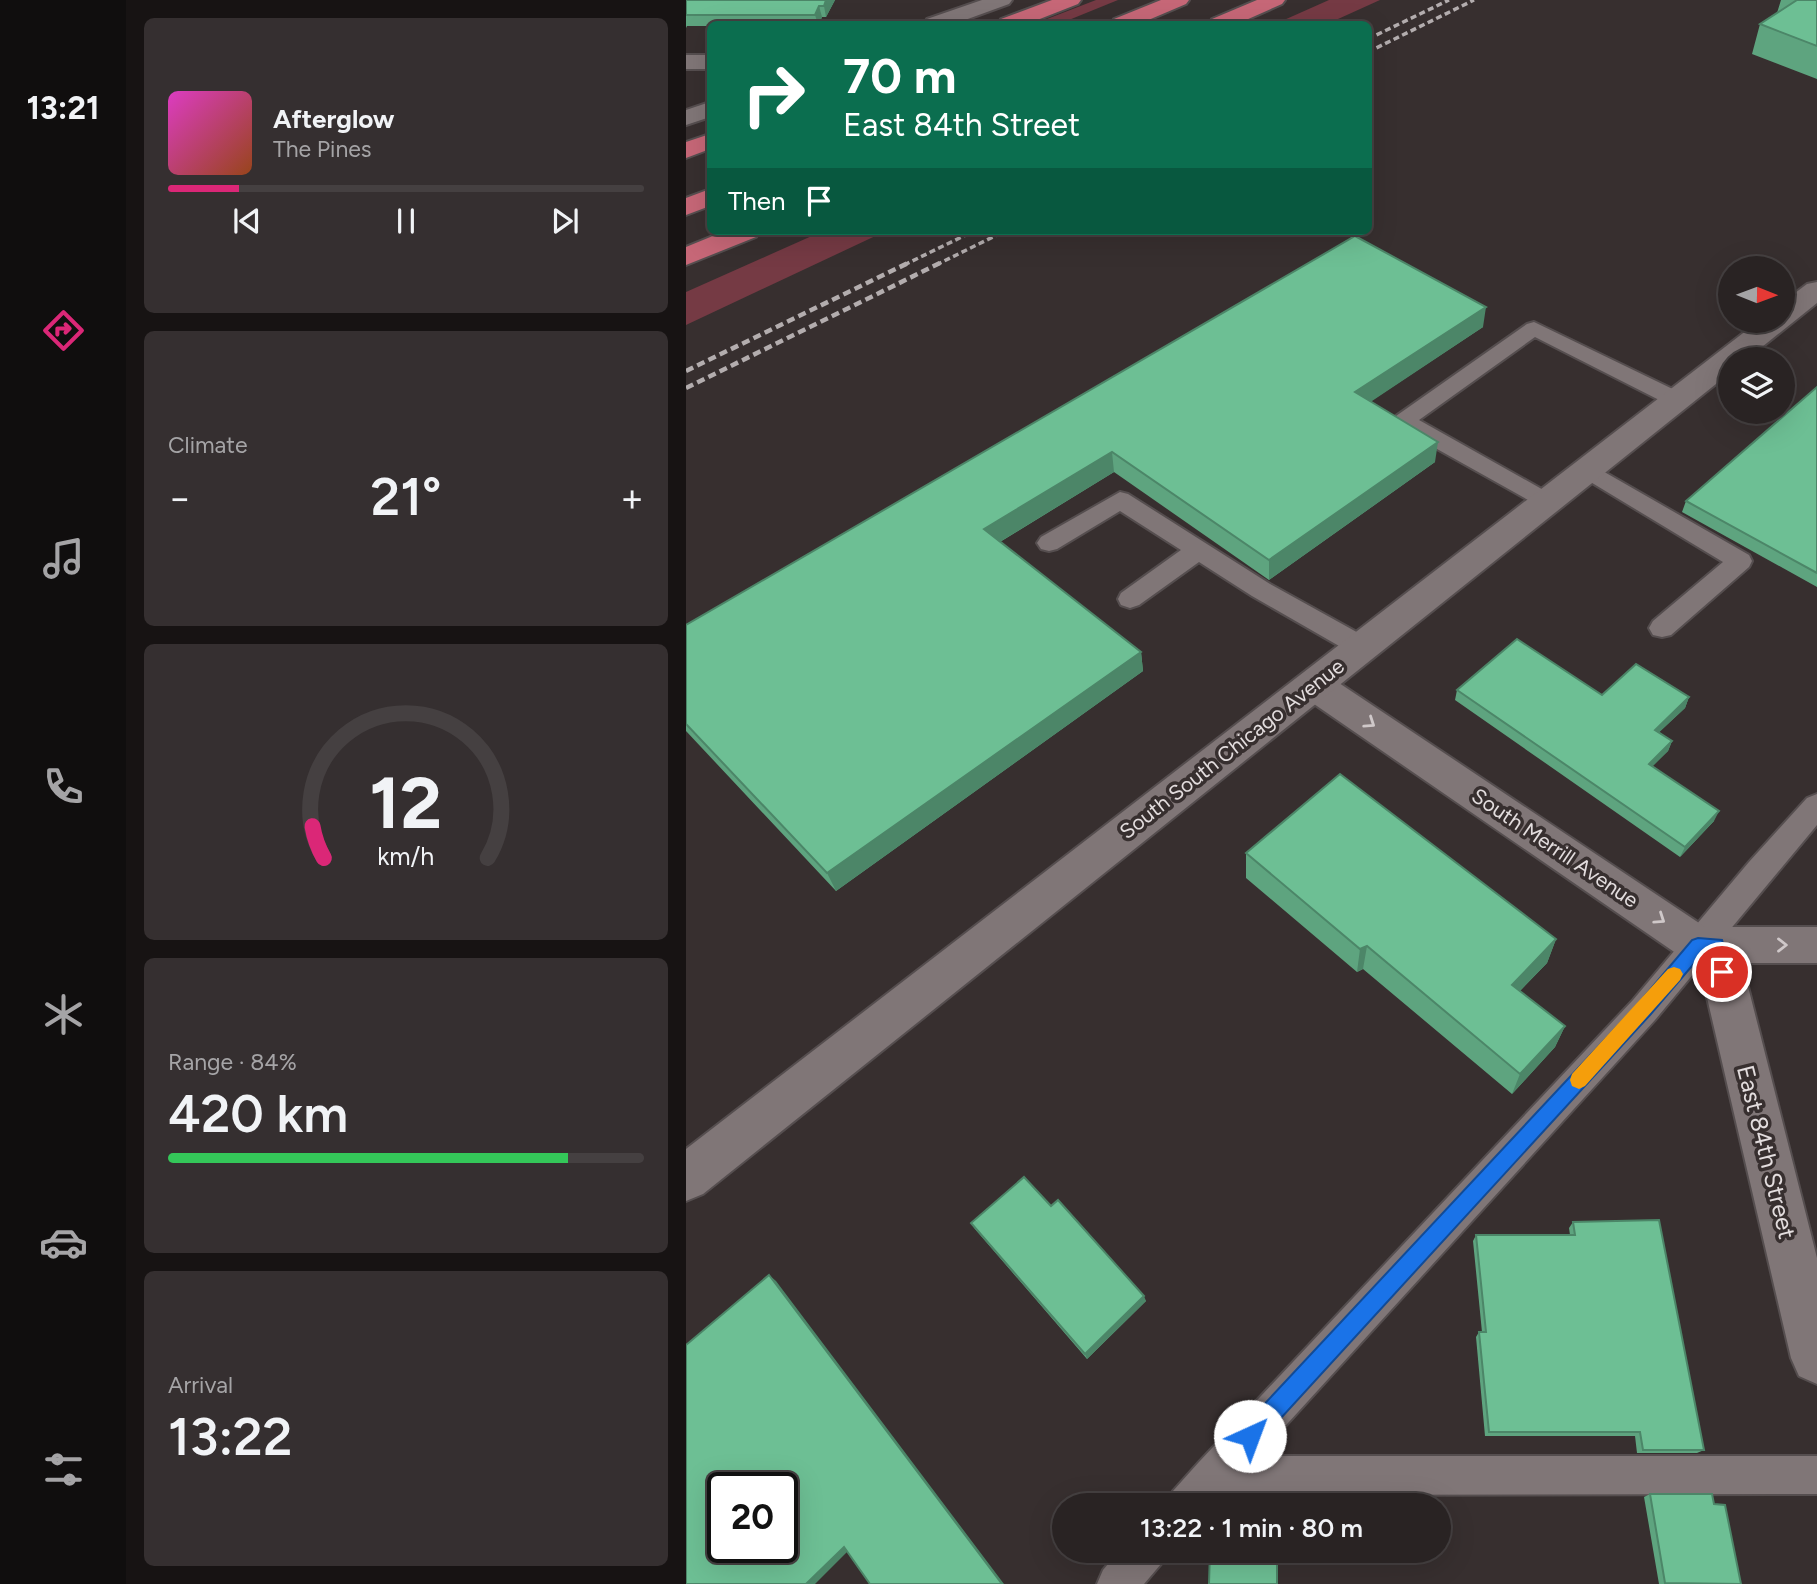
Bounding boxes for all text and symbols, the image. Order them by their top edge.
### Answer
text: 70 m [843,46,956,105]
icon: right [728,49,819,140]
text: 13:21 [27,89,99,127]
text: Afterglow [273,103,395,135]
text: East 84th Street [843,106,1080,144]
text: The Pines [273,135,372,163]
icon: arrive [800,182,838,220]
text: Then [728,185,786,217]
icon: previous [228,202,266,240]
icon: pause [387,202,425,240]
icon: next [546,202,584,240]
north arrow [1718,256,1796,332]
map controls [1718,256,1795,424]
icon: directions [39,306,88,355]
button: layers [1718,347,1795,424]
text: Climate [168,431,247,459]
text: 21° [371,466,441,528]
text: − [168,475,192,521]
text: + [620,475,644,521]
icon: music [39,534,88,583]
street label: South South Chicago Avenue [1115,653,1349,844]
one-way arrow [1362,715,1375,727]
text: 12 [370,759,442,846]
icon: phone [39,762,88,811]
street label: South Merrill Avenue [1467,783,1643,913]
text: km/h [377,841,435,871]
one-way arrow [1652,911,1665,924]
one-way arrow [1777,937,1788,953]
pin [1692,942,1752,1002]
icon: arrive [1703,953,1741,991]
icon: climate [39,990,88,1039]
text: Range · 84% [168,1048,297,1076]
street label: East 84th Street [1731,1062,1802,1242]
text: 420 km [168,1083,348,1145]
icon: car [39,1218,88,1267]
text: Arrival [168,1371,233,1399]
position arrow [1213,1399,1287,1473]
text: 13:22 [168,1406,293,1468]
icon: filters [39,1445,88,1494]
speed limit sign: 20 [707,1472,798,1563]
text: 13:22 · 1 min · 80 m [1140,1512,1363,1544]

